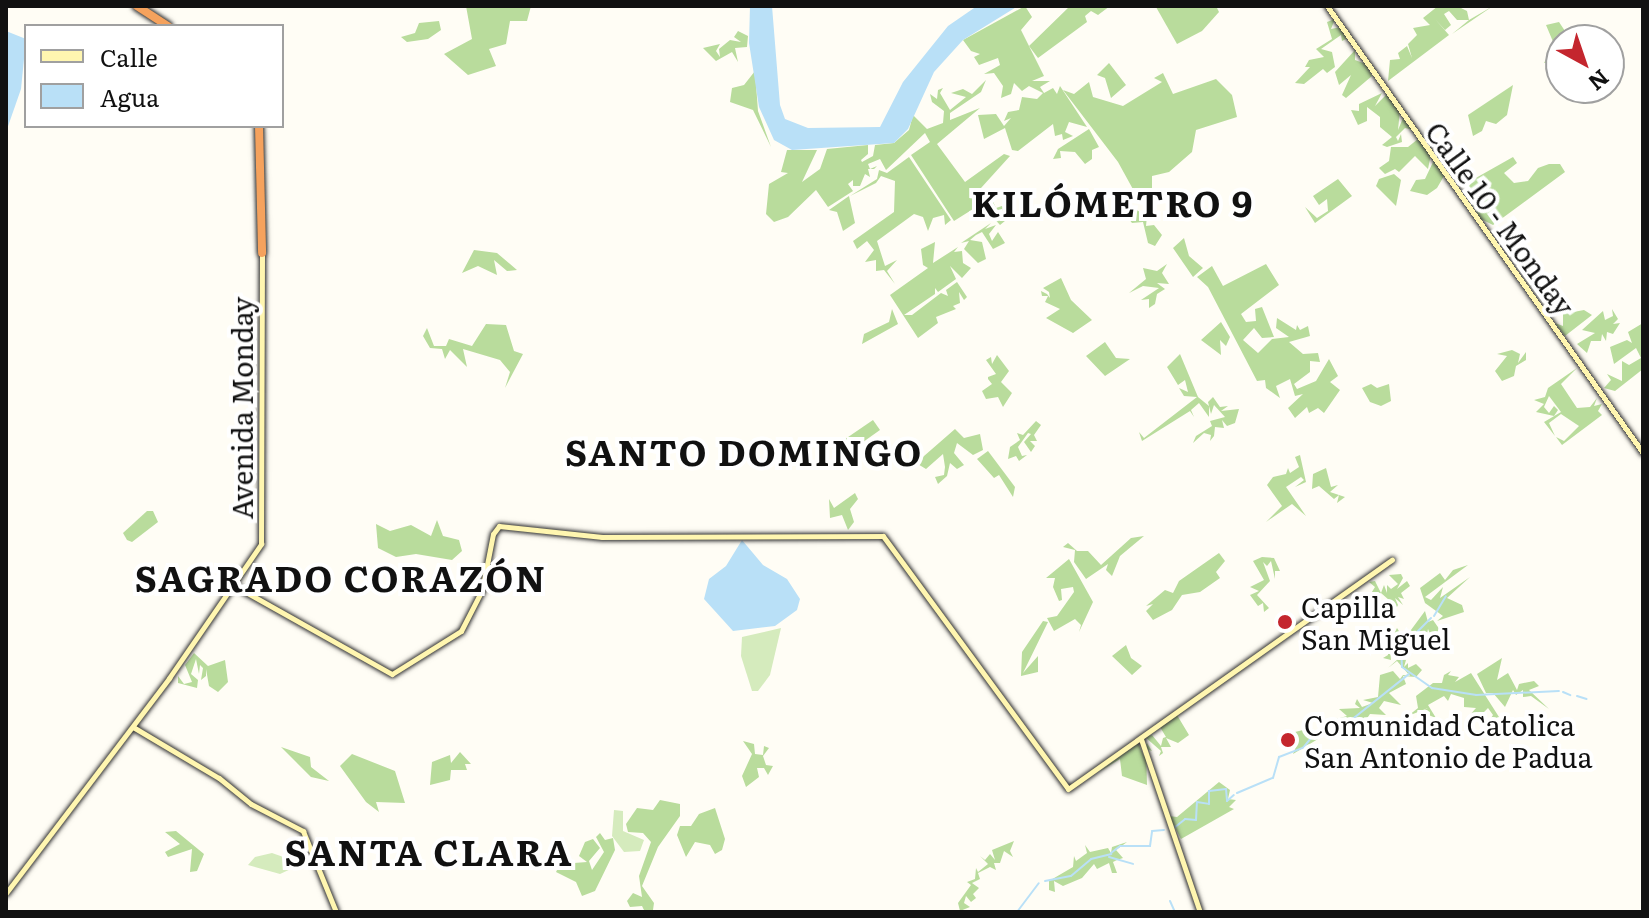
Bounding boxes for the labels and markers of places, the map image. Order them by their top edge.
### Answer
place label: Capilla San Miguel [1301,589,1450,655]
marker: Capilla San Miguel [1276,613,1294,631]
place label: Comunidad Catolica San Antonio de Padua [1304,707,1593,773]
marker: Comunidad Catolica San Antonio de Padua [1279,731,1297,749]

